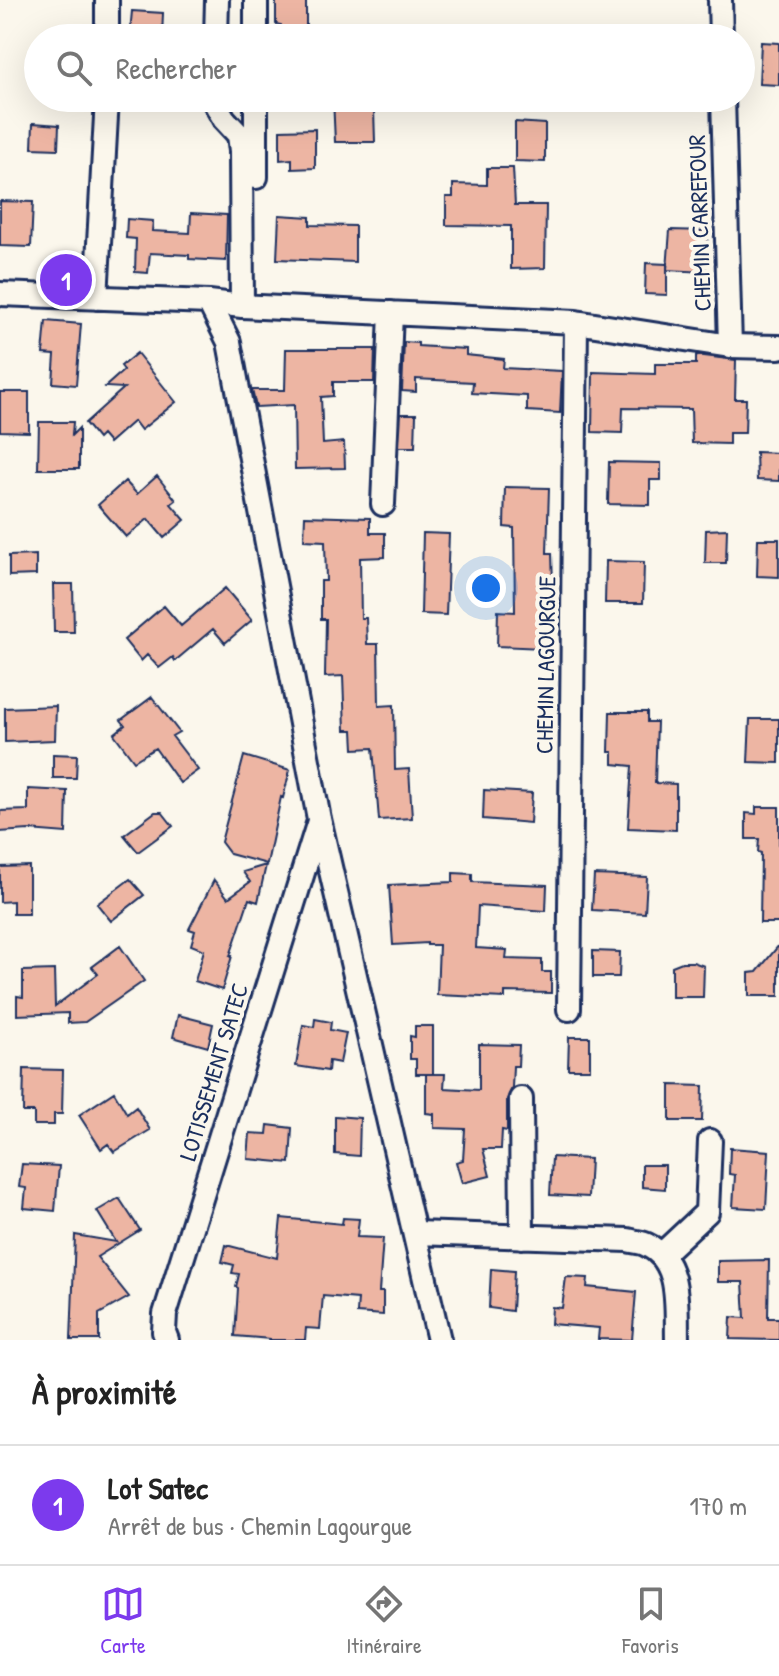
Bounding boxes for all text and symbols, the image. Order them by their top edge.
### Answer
search box [24,24,755,112]
icon: search [52,46,96,90]
text: Rechercher [116,48,237,88]
street label: CHEMIN CARREFOUR [680,134,718,312]
pin: 1 [40,250,92,310]
your location [466,568,506,608]
street label: CHEMIN LAGOURGUE [527,575,563,754]
street label: LOTISSEMENT SATEC [171,979,255,1164]
text: À proximité [32,1369,177,1415]
text: Lot Satec [108,1468,208,1508]
text: 1 [53,1488,63,1523]
text: 170 m [689,1488,747,1523]
text: Arrêt de bus · Chemin Lagourgue [108,1508,412,1543]
tab: Carte [100,1582,146,1660]
tab: Itinéraire [346,1582,422,1660]
tab: Favoris [622,1582,679,1660]

